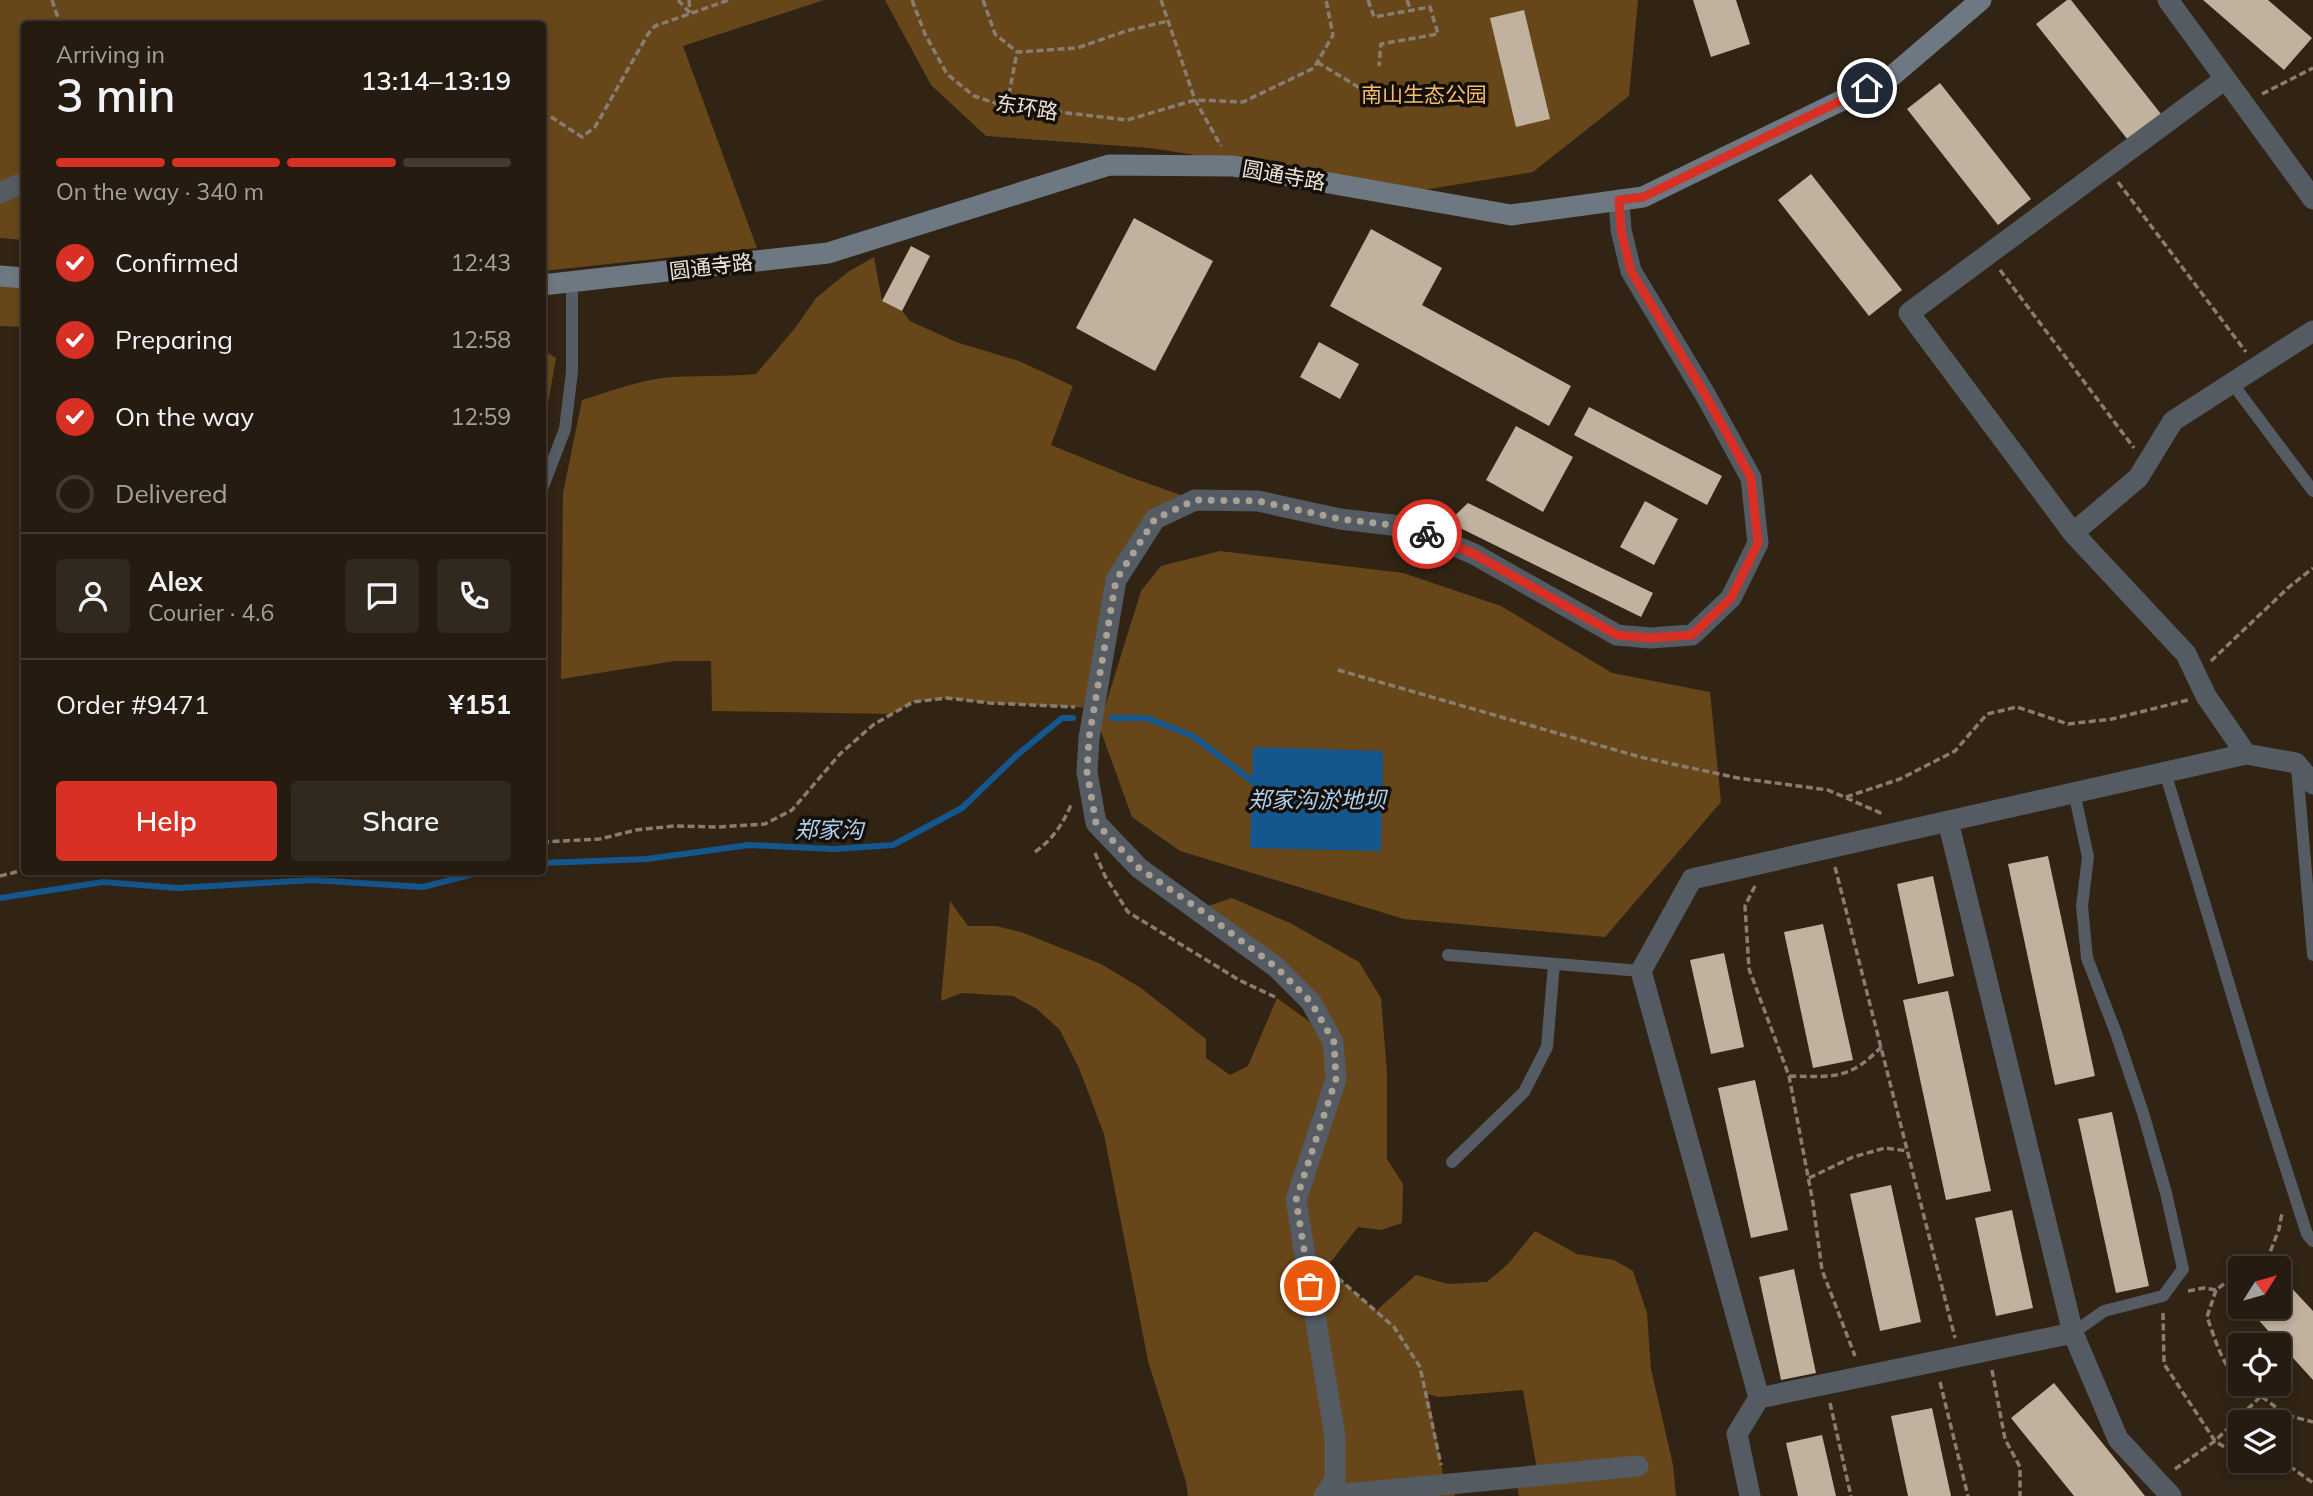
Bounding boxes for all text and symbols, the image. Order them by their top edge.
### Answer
text: Arriving in [56,40,165,69]
pin [1837,58,1897,118]
text: 13:14–13:19 [361,64,511,97]
text: 3 min [56,66,175,124]
icon: home [1848,69,1886,107]
park label: 南山生态公园 [1361,81,1487,107]
street label: 东环路 [994,89,1060,125]
street label: 圆通寺路 [1240,155,1328,195]
text: On the way · 340 m [56,177,264,206]
icon: check [56,244,94,282]
text: Confirmed [115,246,239,279]
text: 12:43 [451,248,511,277]
street label: 圆通寺路 [668,248,754,284]
icon: check [56,321,94,359]
text: Preparing [115,323,233,356]
text: 12:58 [451,325,511,354]
icon: check [56,398,94,436]
text: On the way [115,400,254,433]
text: 12:59 [451,402,511,431]
text: Delivered [115,477,228,510]
courier [1392,499,1462,569]
icon: bike [1408,515,1446,553]
button: person [56,559,130,633]
button: chat [345,559,419,633]
button: phone [437,559,511,633]
text: Alex [148,565,203,598]
text: Courier · 4.6 [148,598,274,627]
text: Order #9471 [56,688,209,721]
text: ¥151 [449,688,511,721]
button: Help [56,781,277,861]
button: Share [291,781,511,861]
water label: 郑家沟淤地坝 [1248,785,1389,814]
water label: 郑家沟 [795,815,867,844]
pin [1280,1256,1340,1316]
north arrow [2228,1256,2291,1320]
map controls [2228,1256,2291,1473]
icon: bag [1291,1267,1329,1305]
button: locate [2228,1333,2291,1396]
button: layers [2228,1410,2291,1473]

